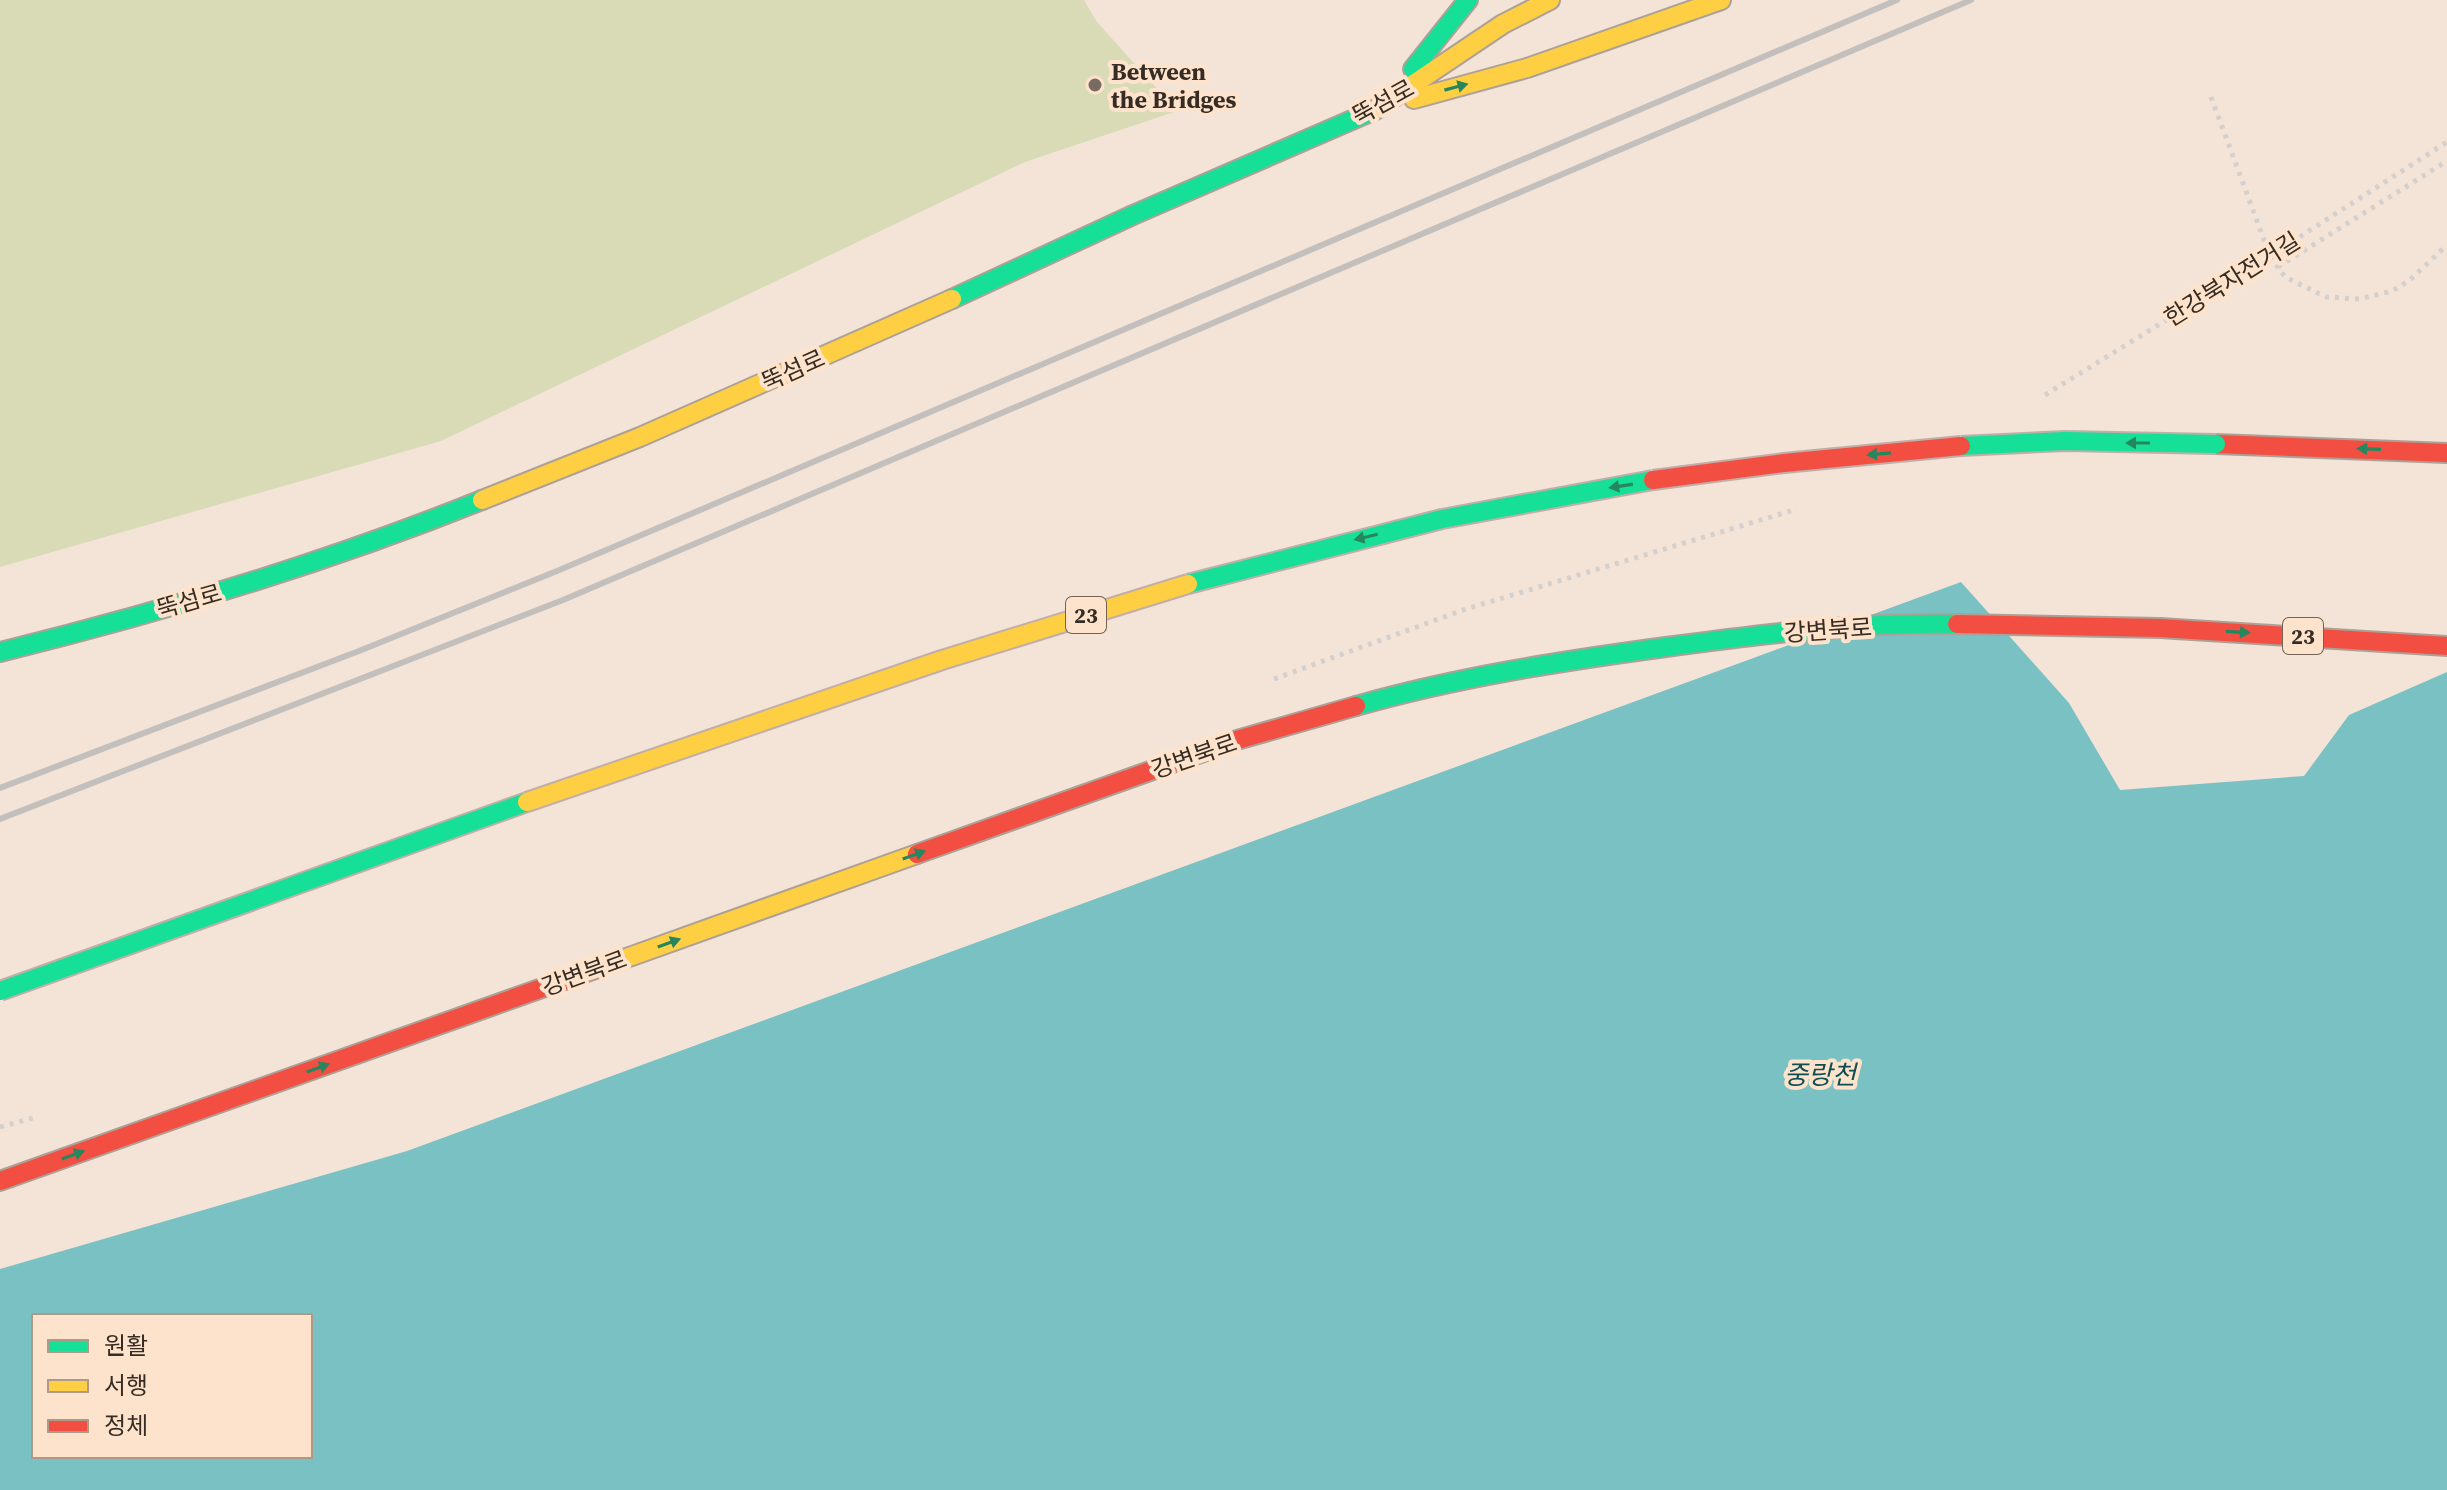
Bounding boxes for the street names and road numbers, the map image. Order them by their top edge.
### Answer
street label: 뚝섬로 [1346,72,1420,132]
street label: 한강북자전거길 [2158,224,2306,334]
street label: 뚝섬로 [756,341,830,399]
street label: 뚝섬로 [153,576,225,626]
road number: 23 [1066,597,1106,633]
street label: 강변북로 [1783,610,1873,650]
road number: 23 [2283,618,2323,654]
street label: 강변북로 [1147,726,1241,786]
street label: 강변북로 [537,942,631,1004]

